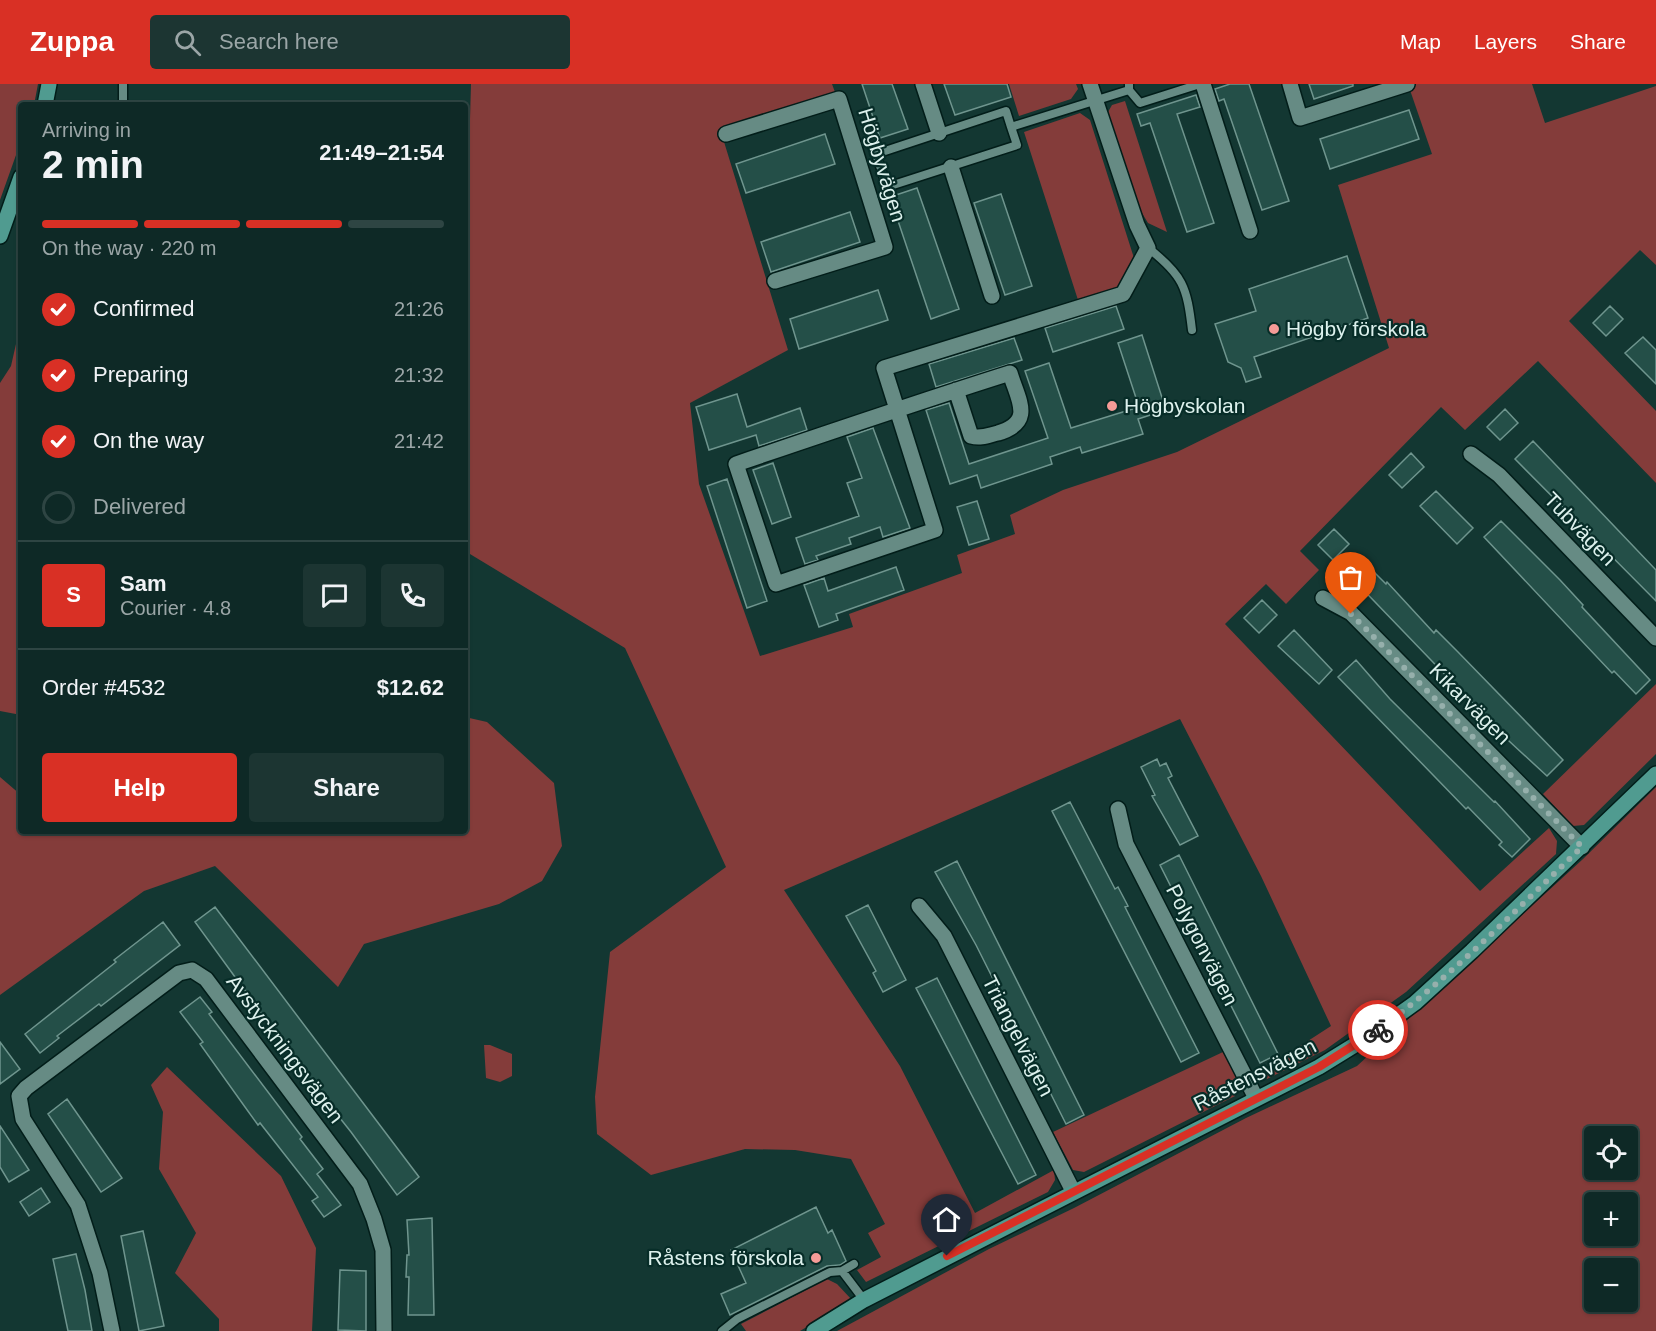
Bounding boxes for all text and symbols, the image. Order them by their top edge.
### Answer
search box [150,15,570,69]
text: Zuppa [30,26,114,57]
icon: search [171,26,204,59]
text: Search here [219,29,339,54]
text: Map [1400,30,1441,53]
text: Layers [1474,30,1537,53]
text: Share [1570,30,1626,53]
street label: Högbyvägen [854,105,911,225]
text: Arriving in [42,119,131,141]
text: 21:49–21:54 [319,140,444,165]
text: 2 min [42,143,144,186]
text: On the way · 220 m [42,237,217,259]
icon: check [42,293,75,326]
text: Confirmed [93,296,194,321]
text: 21:26 [394,298,444,320]
place label: Högby förskola [1286,317,1426,340]
marker: Högby förskola [1267,322,1281,336]
icon: check [42,359,75,392]
text: Preparing [93,362,188,387]
text: 21:32 [394,364,444,386]
place label: Högbyskolan [1124,394,1245,417]
marker: Högbyskolan [1105,399,1119,413]
icon: check [42,425,75,458]
text: On the way [93,428,204,453]
text: 21:42 [394,430,444,452]
street label: Tubvägen [1540,487,1621,570]
text: Delivered [93,494,186,519]
pin [1325,552,1376,614]
icon: bag [1334,561,1367,594]
button: chat [303,564,366,627]
button: phone [381,564,444,627]
text: Sam [120,571,166,596]
text: S [66,582,81,607]
text: Courier · 4.8 [120,597,231,619]
street label: Kikarvägen [1425,658,1516,749]
text: Order #4532 [42,675,166,700]
text: $12.62 [377,675,444,700]
button: Help [42,753,237,822]
button: Share [249,753,444,822]
street label: Polygonvägen [1162,880,1243,1009]
street label: Avstyckningsvägen [222,970,349,1127]
street label: Triangelvägen [978,972,1059,1100]
courier [1348,1000,1408,1060]
icon: bike [1362,1014,1395,1047]
street label: Råstensvägen [1190,1034,1320,1115]
map controls [1584,1126,1638,1312]
button: locate [1584,1126,1638,1180]
button: + [1584,1192,1638,1246]
pin [921,1194,972,1256]
icon: home [930,1203,963,1236]
place label: Råstens förskola [648,1246,804,1269]
marker: Råstens förskola [809,1251,823,1265]
button: − [1584,1258,1638,1312]

